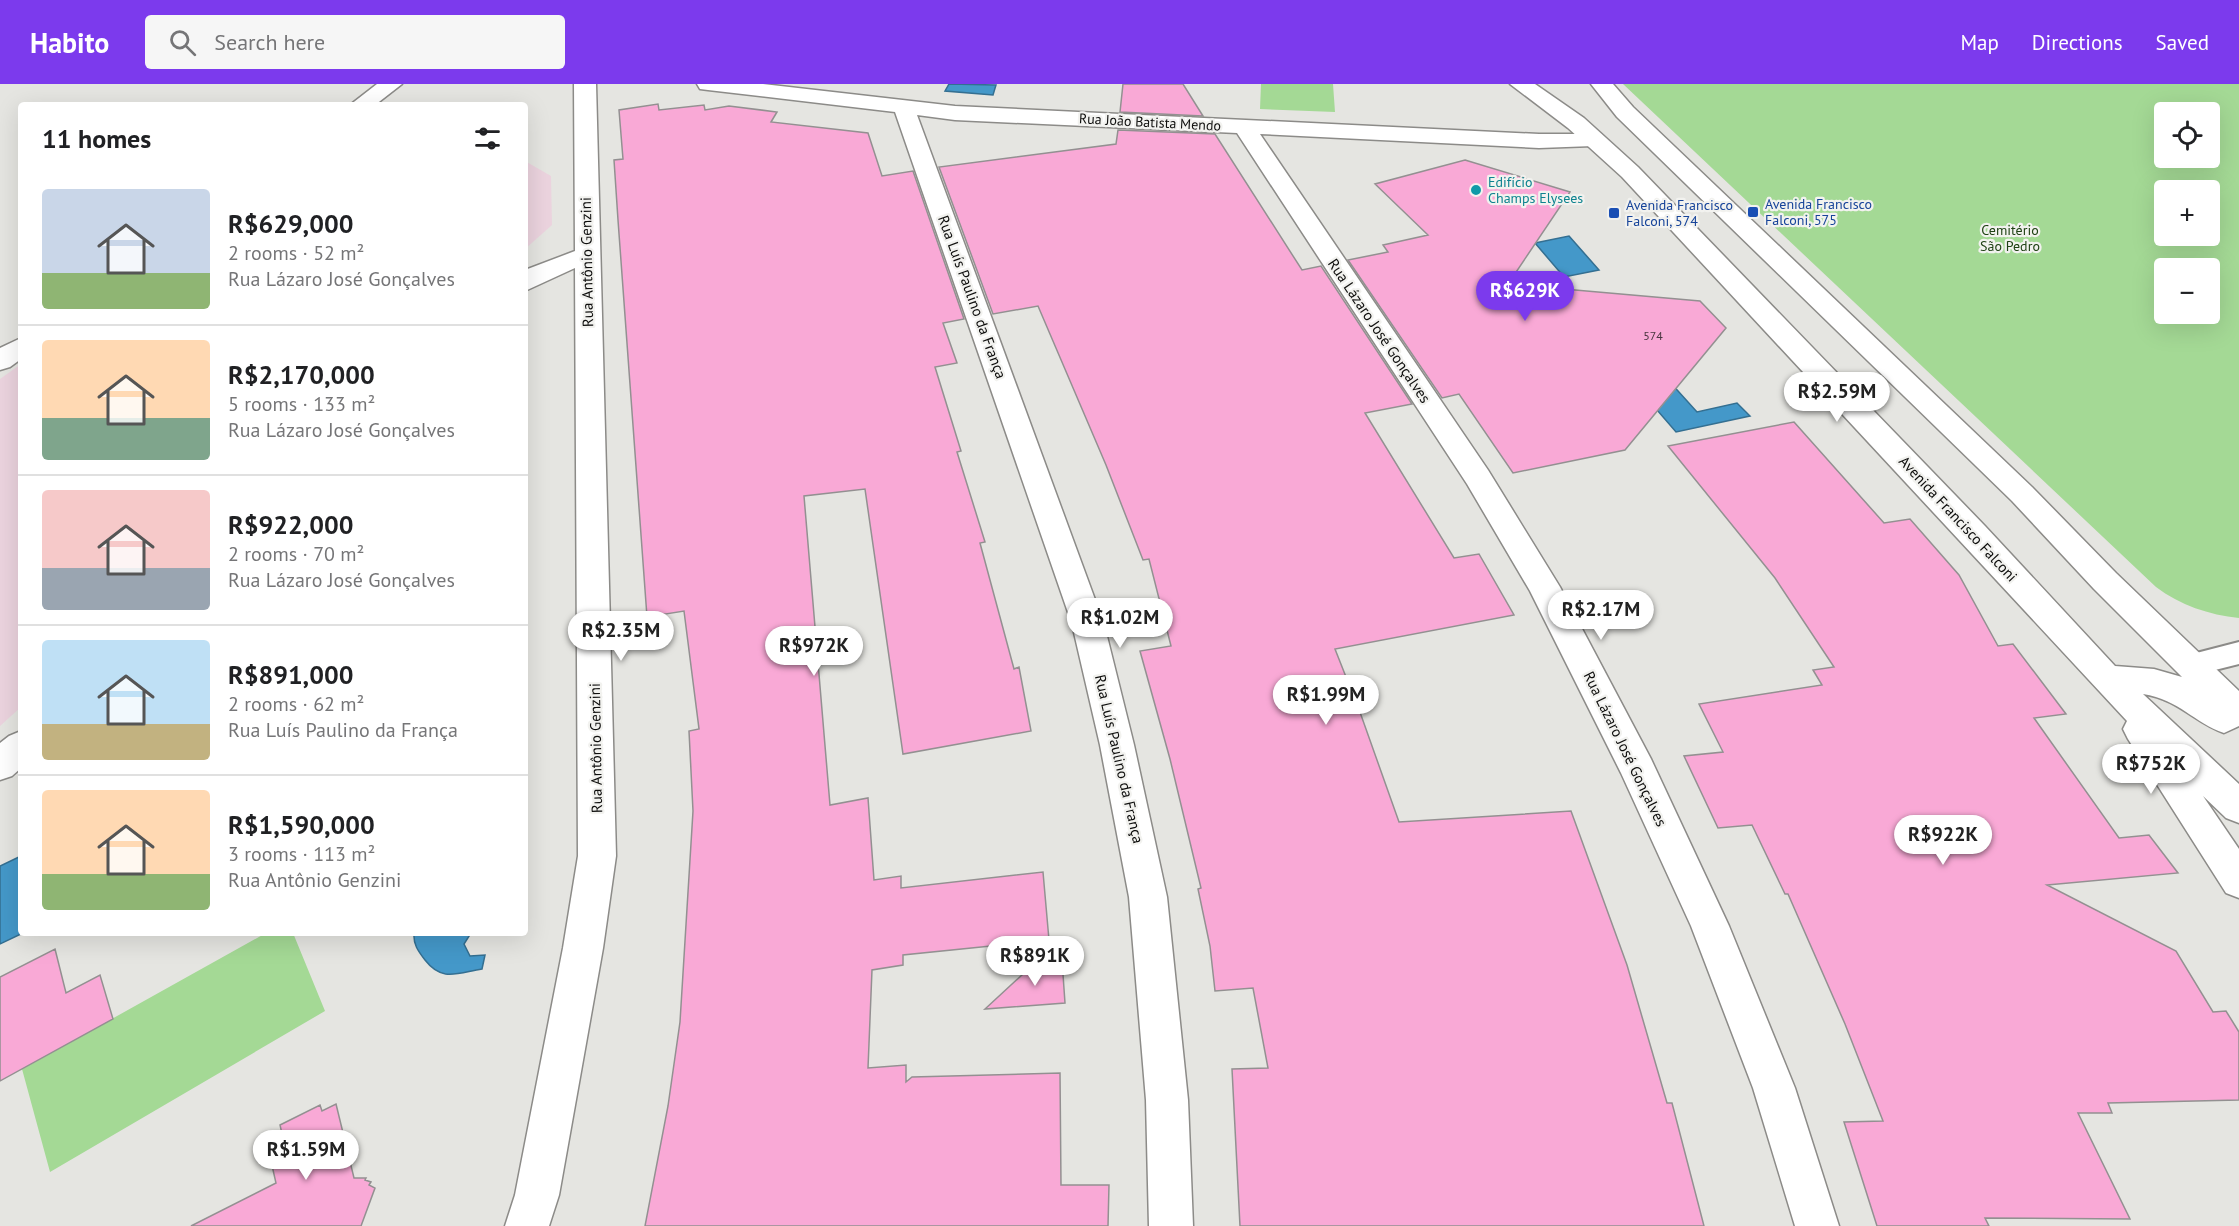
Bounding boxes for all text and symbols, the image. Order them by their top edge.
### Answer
search box [145,15,565,69]
text: Habito [30,24,109,61]
icon: search [166,26,199,59]
text: Search here [214,28,325,56]
text: Map [1960,29,1999,56]
text: Directions [2032,29,2123,56]
text: Saved [2156,29,2209,56]
map controls [2154,102,2220,324]
button: locate [2154,102,2220,168]
street label: Rua João Batista Mendo [1079,109,1221,135]
text: 11 homes [42,122,151,155]
icon: filters [471,122,504,155]
place label: Edifício Champs Elysees [1488,173,1583,207]
button: + [2154,180,2220,246]
marker: Edifício Champs Elysees [1469,183,1483,197]
place label: Avenida Francisco Falconi, 575 [1765,195,1872,229]
place label: Avenida Francisco Falconi, 574 [1626,196,1733,230]
street label: Rua Antônio Genzini [576,197,597,327]
marker: Avenida Francisco Falconi, 575 [1746,205,1760,219]
marker: Avenida Francisco Falconi, 574 [1607,206,1621,220]
text: R$629,000 [228,207,353,240]
icon: home [90,213,162,285]
street label: Rua Luís Paulino da França [934,213,1011,381]
park label: Cemitério São Pedro [1980,221,2040,255]
text: 2 rooms · 52 m² [228,240,364,266]
street label: Rua Lázaro José Gonçalves [1324,255,1435,407]
button: − [2154,258,2220,324]
text: Rua Lázaro José Gonçalves [228,266,455,292]
pin: R$629K [1476,271,1574,322]
text: R$629K [1490,277,1560,303]
house number: 574 [1643,328,1663,343]
text: R$2,170,000 [228,358,375,391]
icon: home [90,364,162,436]
pin: R$2.59M [1782,372,1892,423]
text: R$2.59M [1798,378,1876,404]
text: 5 rooms · 133 m² [228,391,375,417]
text: Rua Lázaro José Gonçalves [228,417,455,443]
street label: Avenida Francisco Falconi [1895,452,2022,585]
text: R$922,000 [228,508,353,541]
icon: home [90,514,162,586]
text: 2 rooms · 70 m² [228,541,364,567]
text: Rua Lázaro José Gonçalves [228,567,455,593]
pin: R$2.17M [1546,590,1656,641]
text: R$2.17M [1562,596,1640,622]
pin: R$1.02M [1065,598,1175,649]
text: R$1.02M [1081,604,1159,630]
pin: R$2.35M [566,611,676,662]
text: R$2.35M [582,617,660,643]
pin: R$972K [765,626,863,677]
text: R$972K [779,632,849,658]
text: R$891,000 [228,658,353,691]
icon: home [90,664,162,736]
street label: Rua Lázaro José Gonçalves [1580,668,1671,829]
street label: Rua Luís Paulino da França [1091,673,1148,845]
pin: R$1.99M [1271,675,1381,726]
text: R$1.99M [1287,681,1365,707]
street label: Rua Antônio Genzini [585,683,606,813]
text: 2 rooms · 62 m² [228,691,364,717]
text: Rua Luís Paulino da França [228,717,458,743]
pin: R$752K [2102,744,2200,795]
text: R$752K [2116,750,2186,776]
text: R$1,590,000 [228,808,375,841]
icon: home [90,814,162,886]
pin: R$922K [1894,815,1992,866]
text: R$922K [1908,821,1978,847]
text: 3 rooms · 113 m² [228,841,375,867]
text: Rua Antônio Genzini [228,867,401,893]
pin: R$891K [986,936,1084,987]
text: R$891K [1000,942,1070,968]
pin: R$1.59M [251,1130,361,1181]
text: R$1.59M [267,1136,345,1162]

